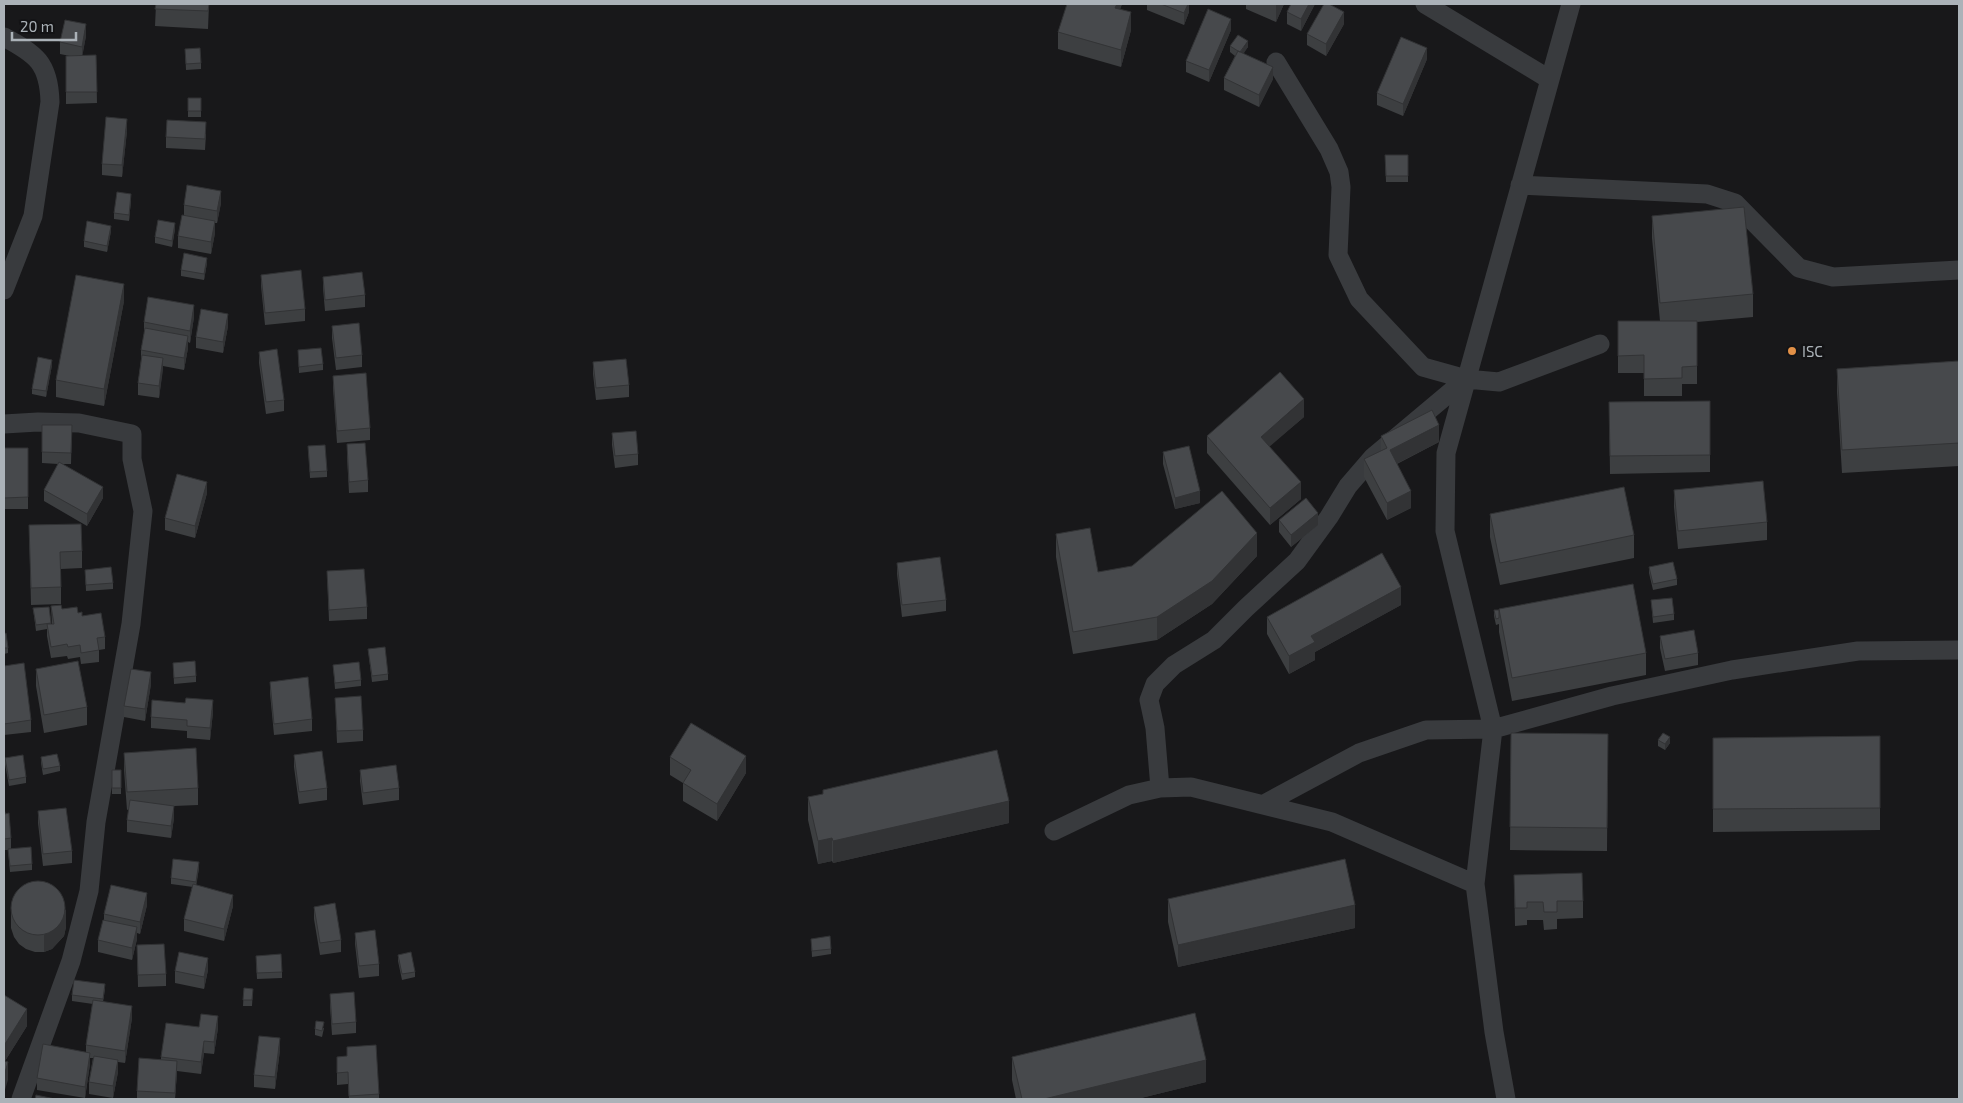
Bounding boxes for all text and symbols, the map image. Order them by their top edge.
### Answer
scale bar [12,10,76,42]
text: 20 m [20,17,54,35]
place label: ISC [1802,342,1823,360]
marker: ISC [1786,345,1798,357]

